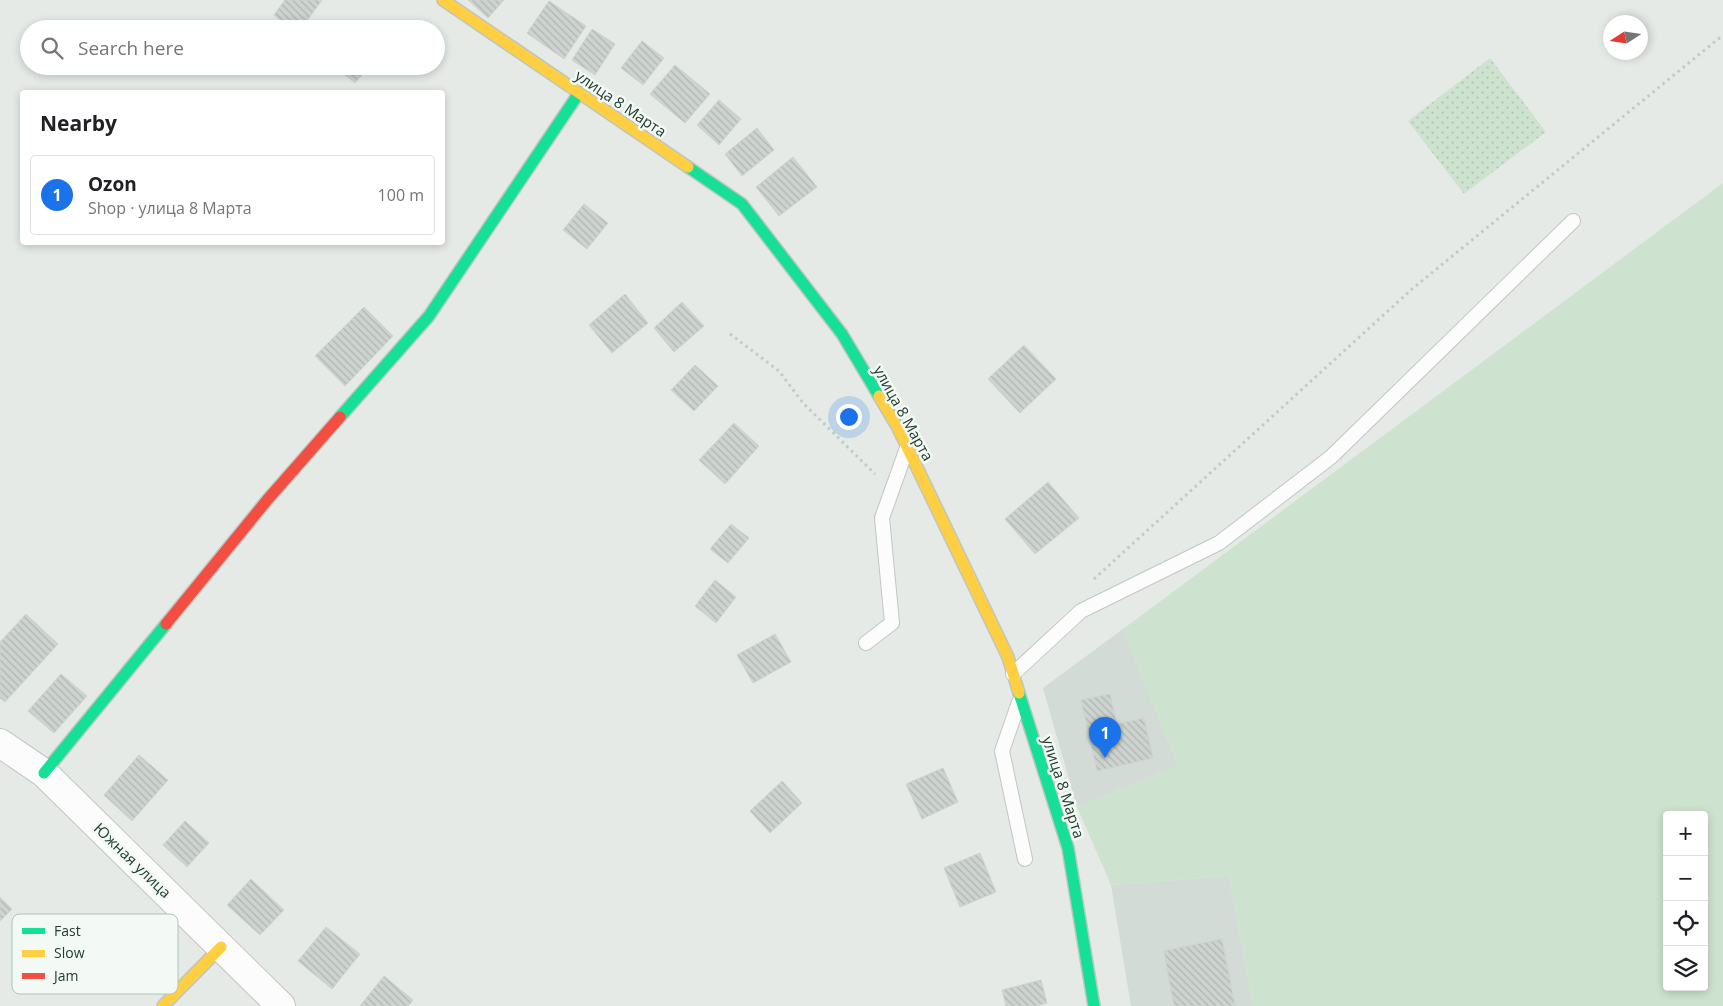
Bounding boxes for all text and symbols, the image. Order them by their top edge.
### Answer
north arrow [1603,15,1648,60]
search box [20,20,445,75]
icon: search [38,34,66,62]
text: Search here [78,35,184,61]
street label: улица 8 Марта [571,65,671,141]
text: Nearby [40,109,117,137]
text: Ozon [88,171,137,197]
text: 1 [52,184,62,206]
text: 100 m [378,184,424,206]
text: Shop · улица 8 Марта [88,197,252,219]
street label: улица 8 Марта [870,362,938,464]
your location [836,404,862,430]
pin: 1 [1089,717,1121,758]
street label: улица 8 Марта [1038,733,1090,841]
map controls [1663,811,1708,991]
button: + [1663,811,1708,856]
street label: Южная улица [90,818,176,902]
button: − [1663,856,1708,901]
button: locate [1663,901,1708,946]
legend [12,914,178,994]
text: Fast [54,921,81,940]
text: Slow [54,943,85,962]
button: layers [1663,946,1708,991]
text: Jam [52,966,79,985]

